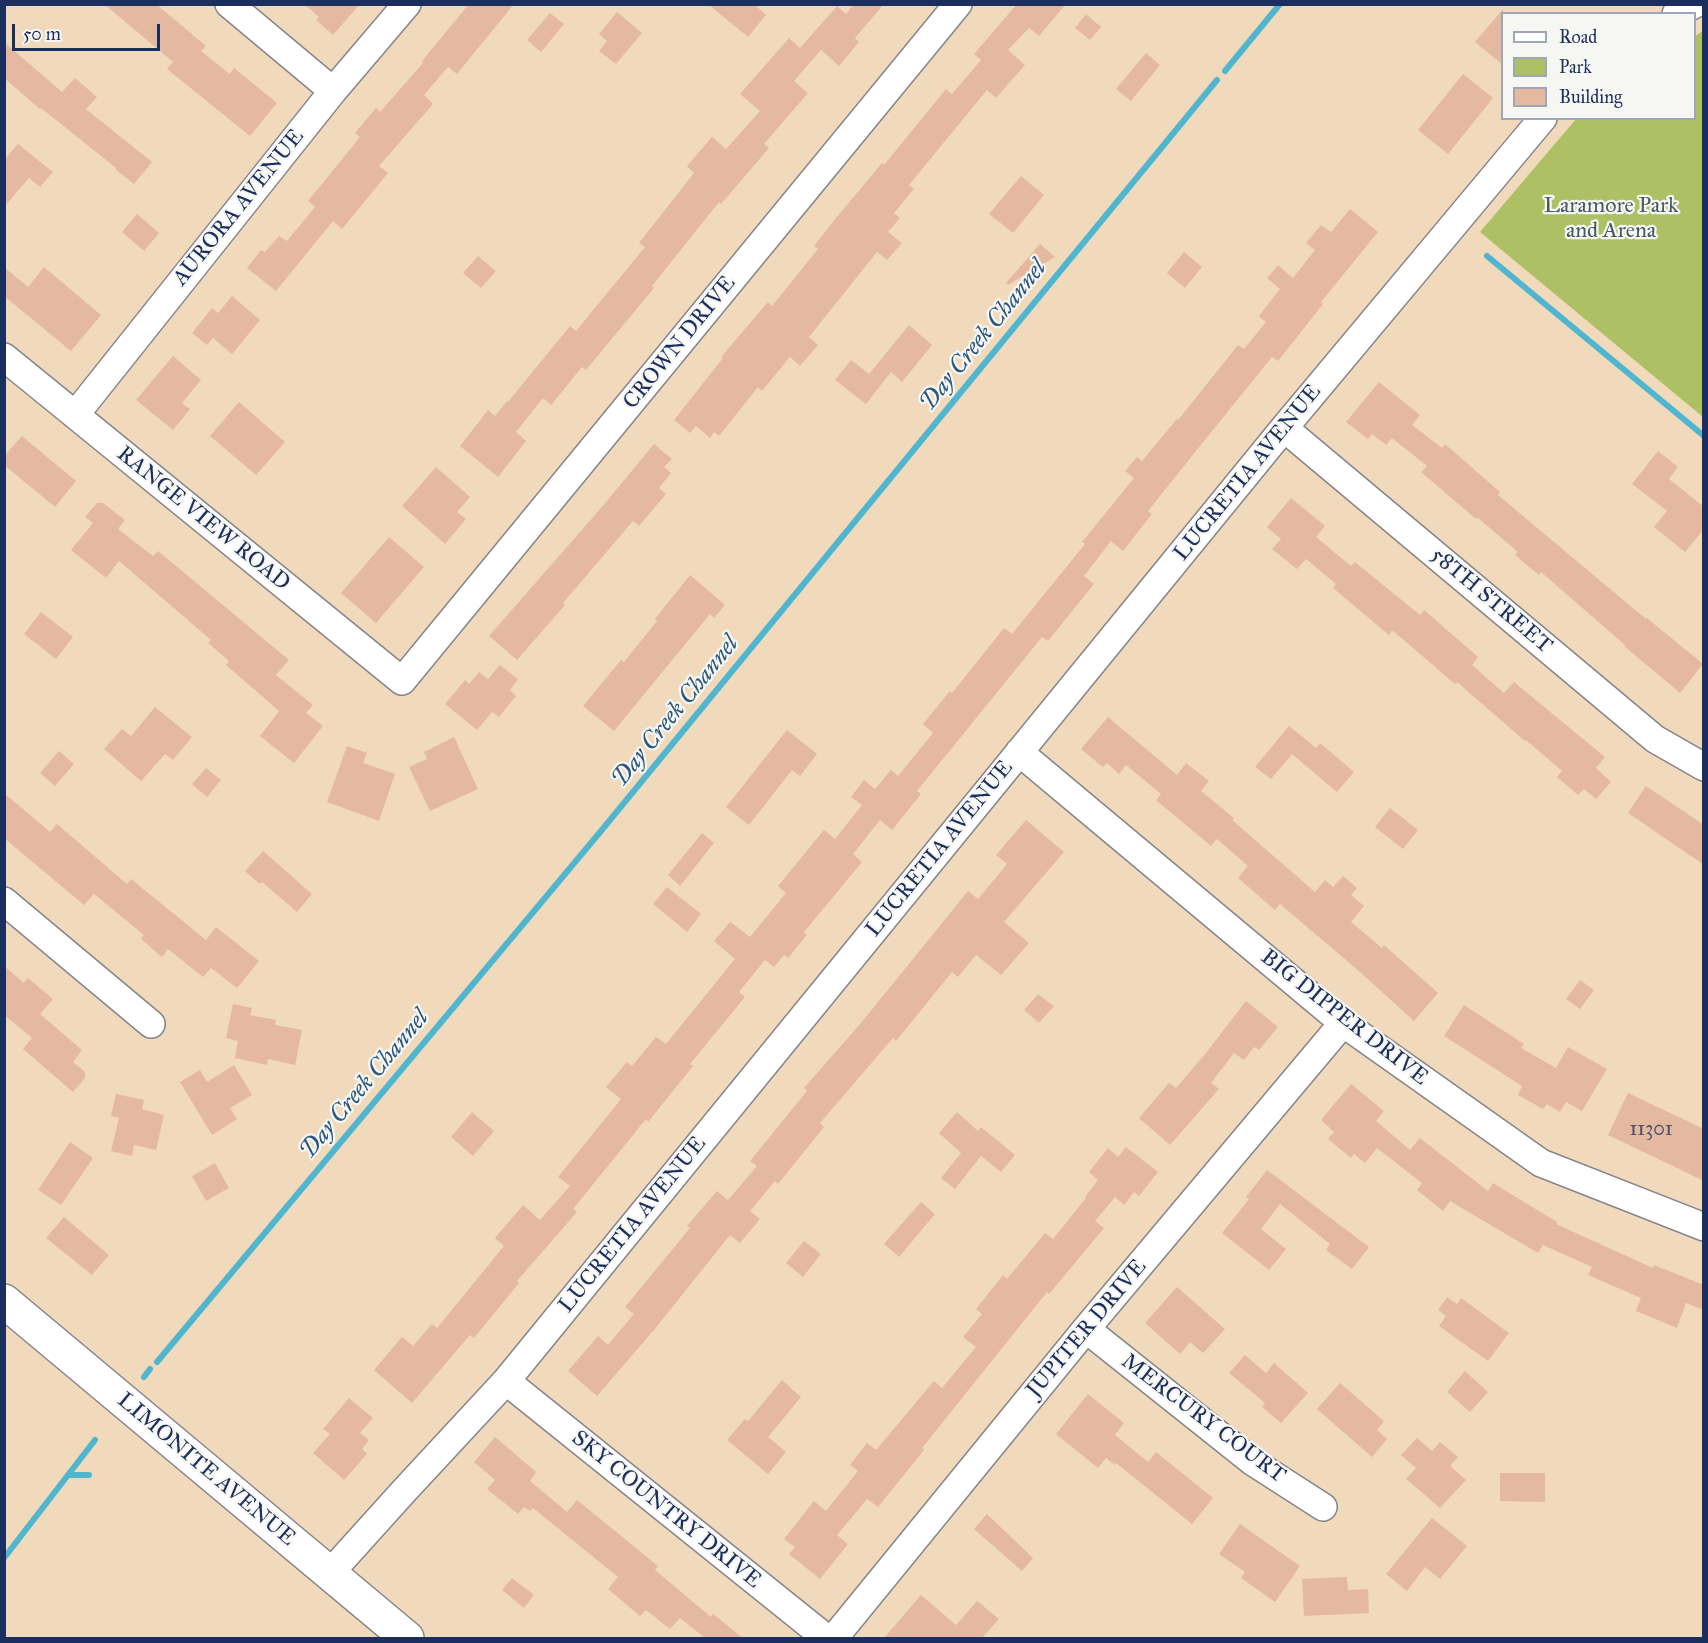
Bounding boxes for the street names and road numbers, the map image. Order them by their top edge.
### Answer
street label: AURORA AVENUE [168,124,310,292]
street label: CROWN DRIVE [618,271,742,415]
street label: LUCRETIA AVENUE [1169,379,1327,567]
street label: RANGE VIEW ROAD [111,441,295,597]
street label: 58TH STREET [1425,542,1557,660]
street label: LUCRETIA AVENUE [861,755,1019,943]
street label: BIG DIPPER DRIVE [1255,944,1433,1092]
street label: LUCRETIA AVENUE [554,1131,712,1319]
street label: JUPITER DRIVE [1021,1254,1153,1404]
street label: MERCURY COURT [1116,1349,1290,1489]
street label: LIMONITE AVENUE [112,1388,300,1552]
street label: SKY COUNTRY DRIVE [566,1425,766,1595]

